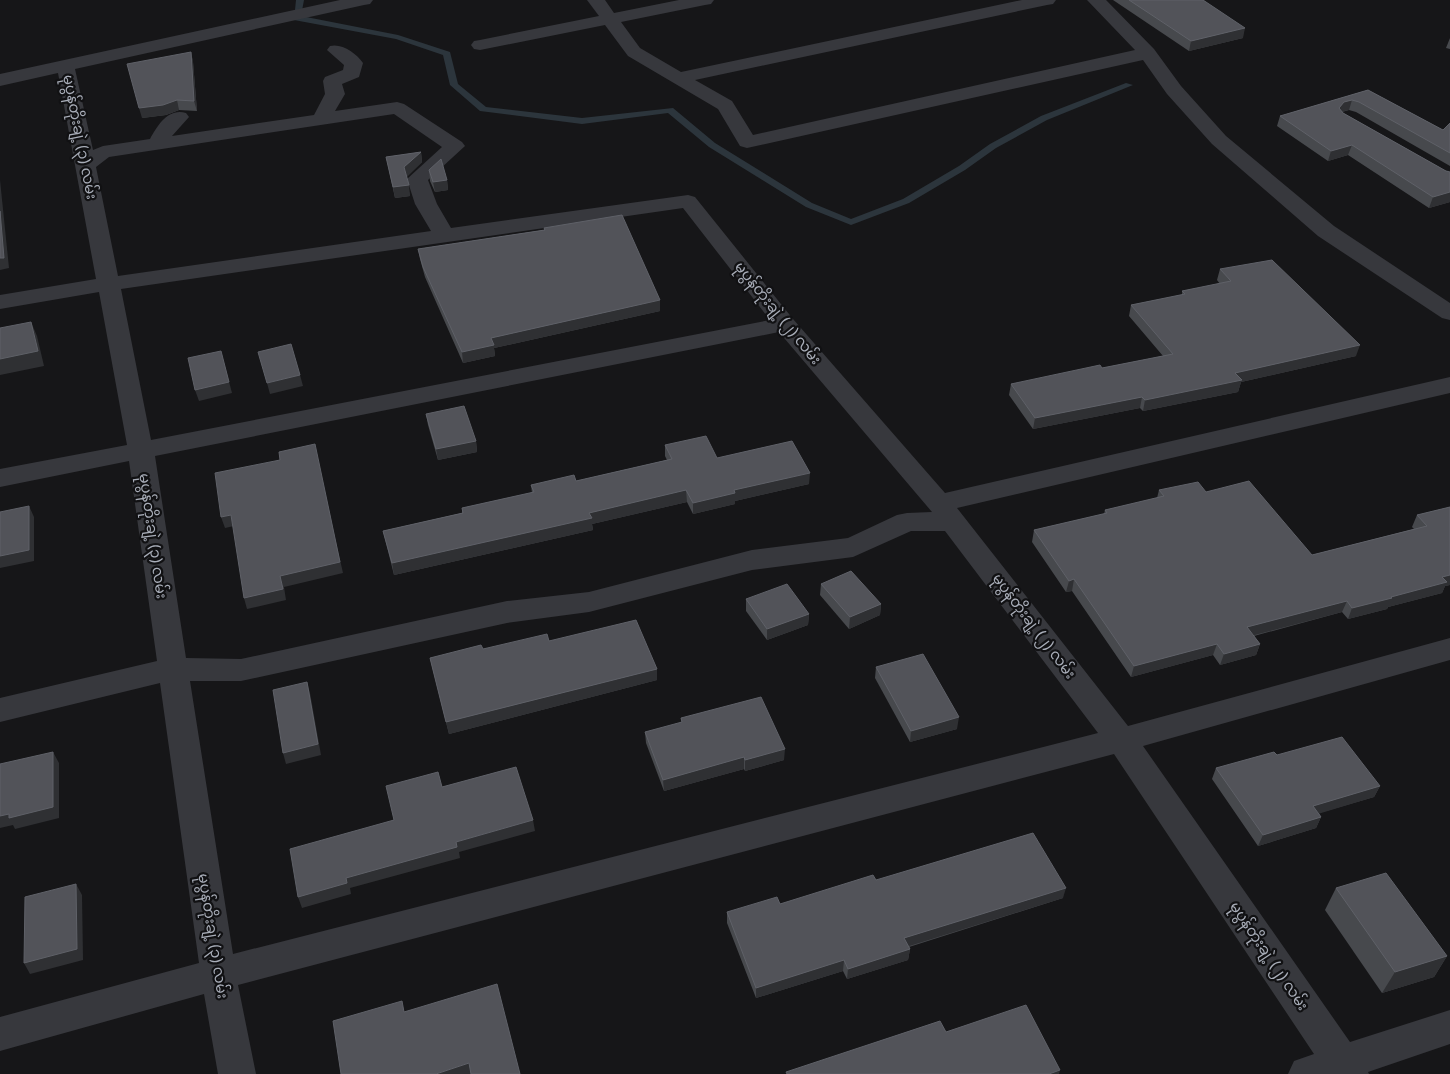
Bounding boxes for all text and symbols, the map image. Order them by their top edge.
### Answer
street label: မုပွန်တိုးချဲ့ (၃) လမ်း [56,73,102,201]
street label: မုပွန်တိုးချဲ့ (၂) လမ်း [729,257,826,370]
street label: မုပွန်တိုးချဲ့ (၃) လမ်း [132,472,172,600]
street label: မုပွန်တိုးချဲ့ (၂) လမ်း [986,569,1080,684]
street label: မုပွန်တိုးချဲ့ (၃) လမ်း [191,872,233,1000]
street label: မုပွန်တိုးချဲ့ (၂) လမ်း [1223,898,1313,1016]

